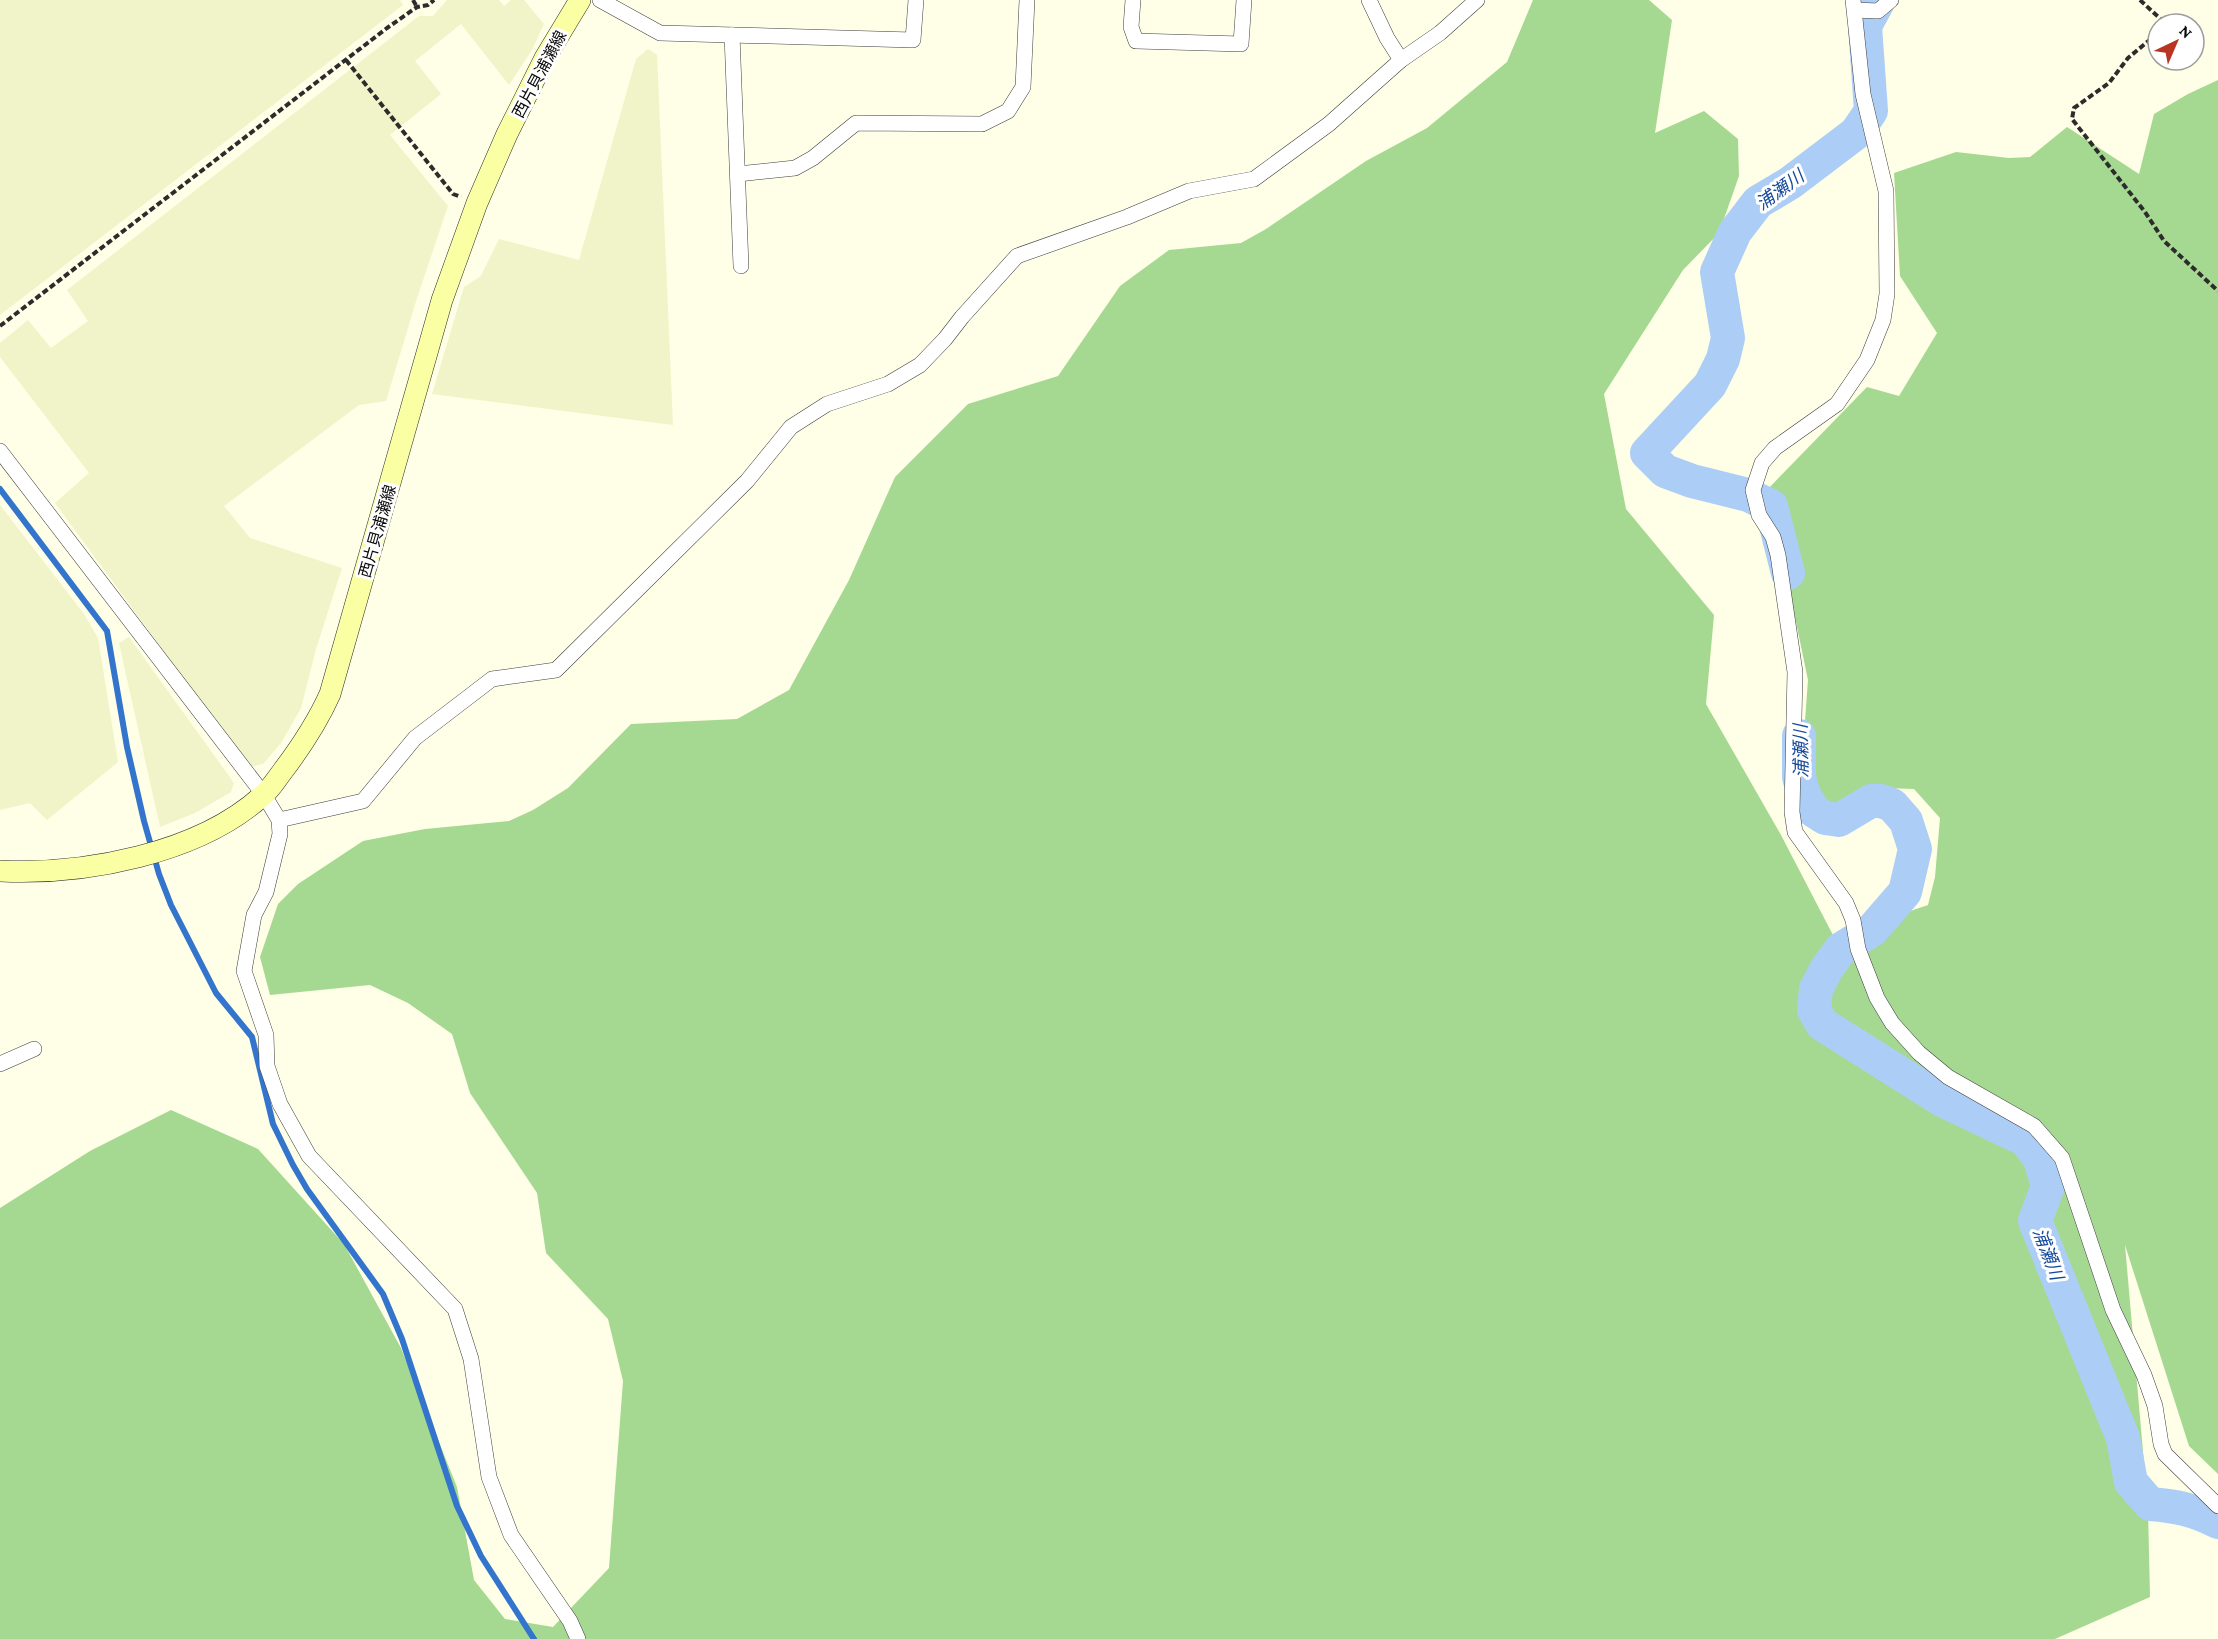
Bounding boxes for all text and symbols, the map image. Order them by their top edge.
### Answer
north arrow [2146,12,2206,72]
text: N [2176,22,2196,42]
street label: 西片貝浦瀬線 [509,28,569,121]
water label: 浦瀬川 [1752,165,1809,214]
street label: 西片貝浦瀬線 [356,483,399,580]
water label: 浦瀬川 [1790,722,1811,778]
water label: 浦瀬川 [2029,1225,2068,1285]

